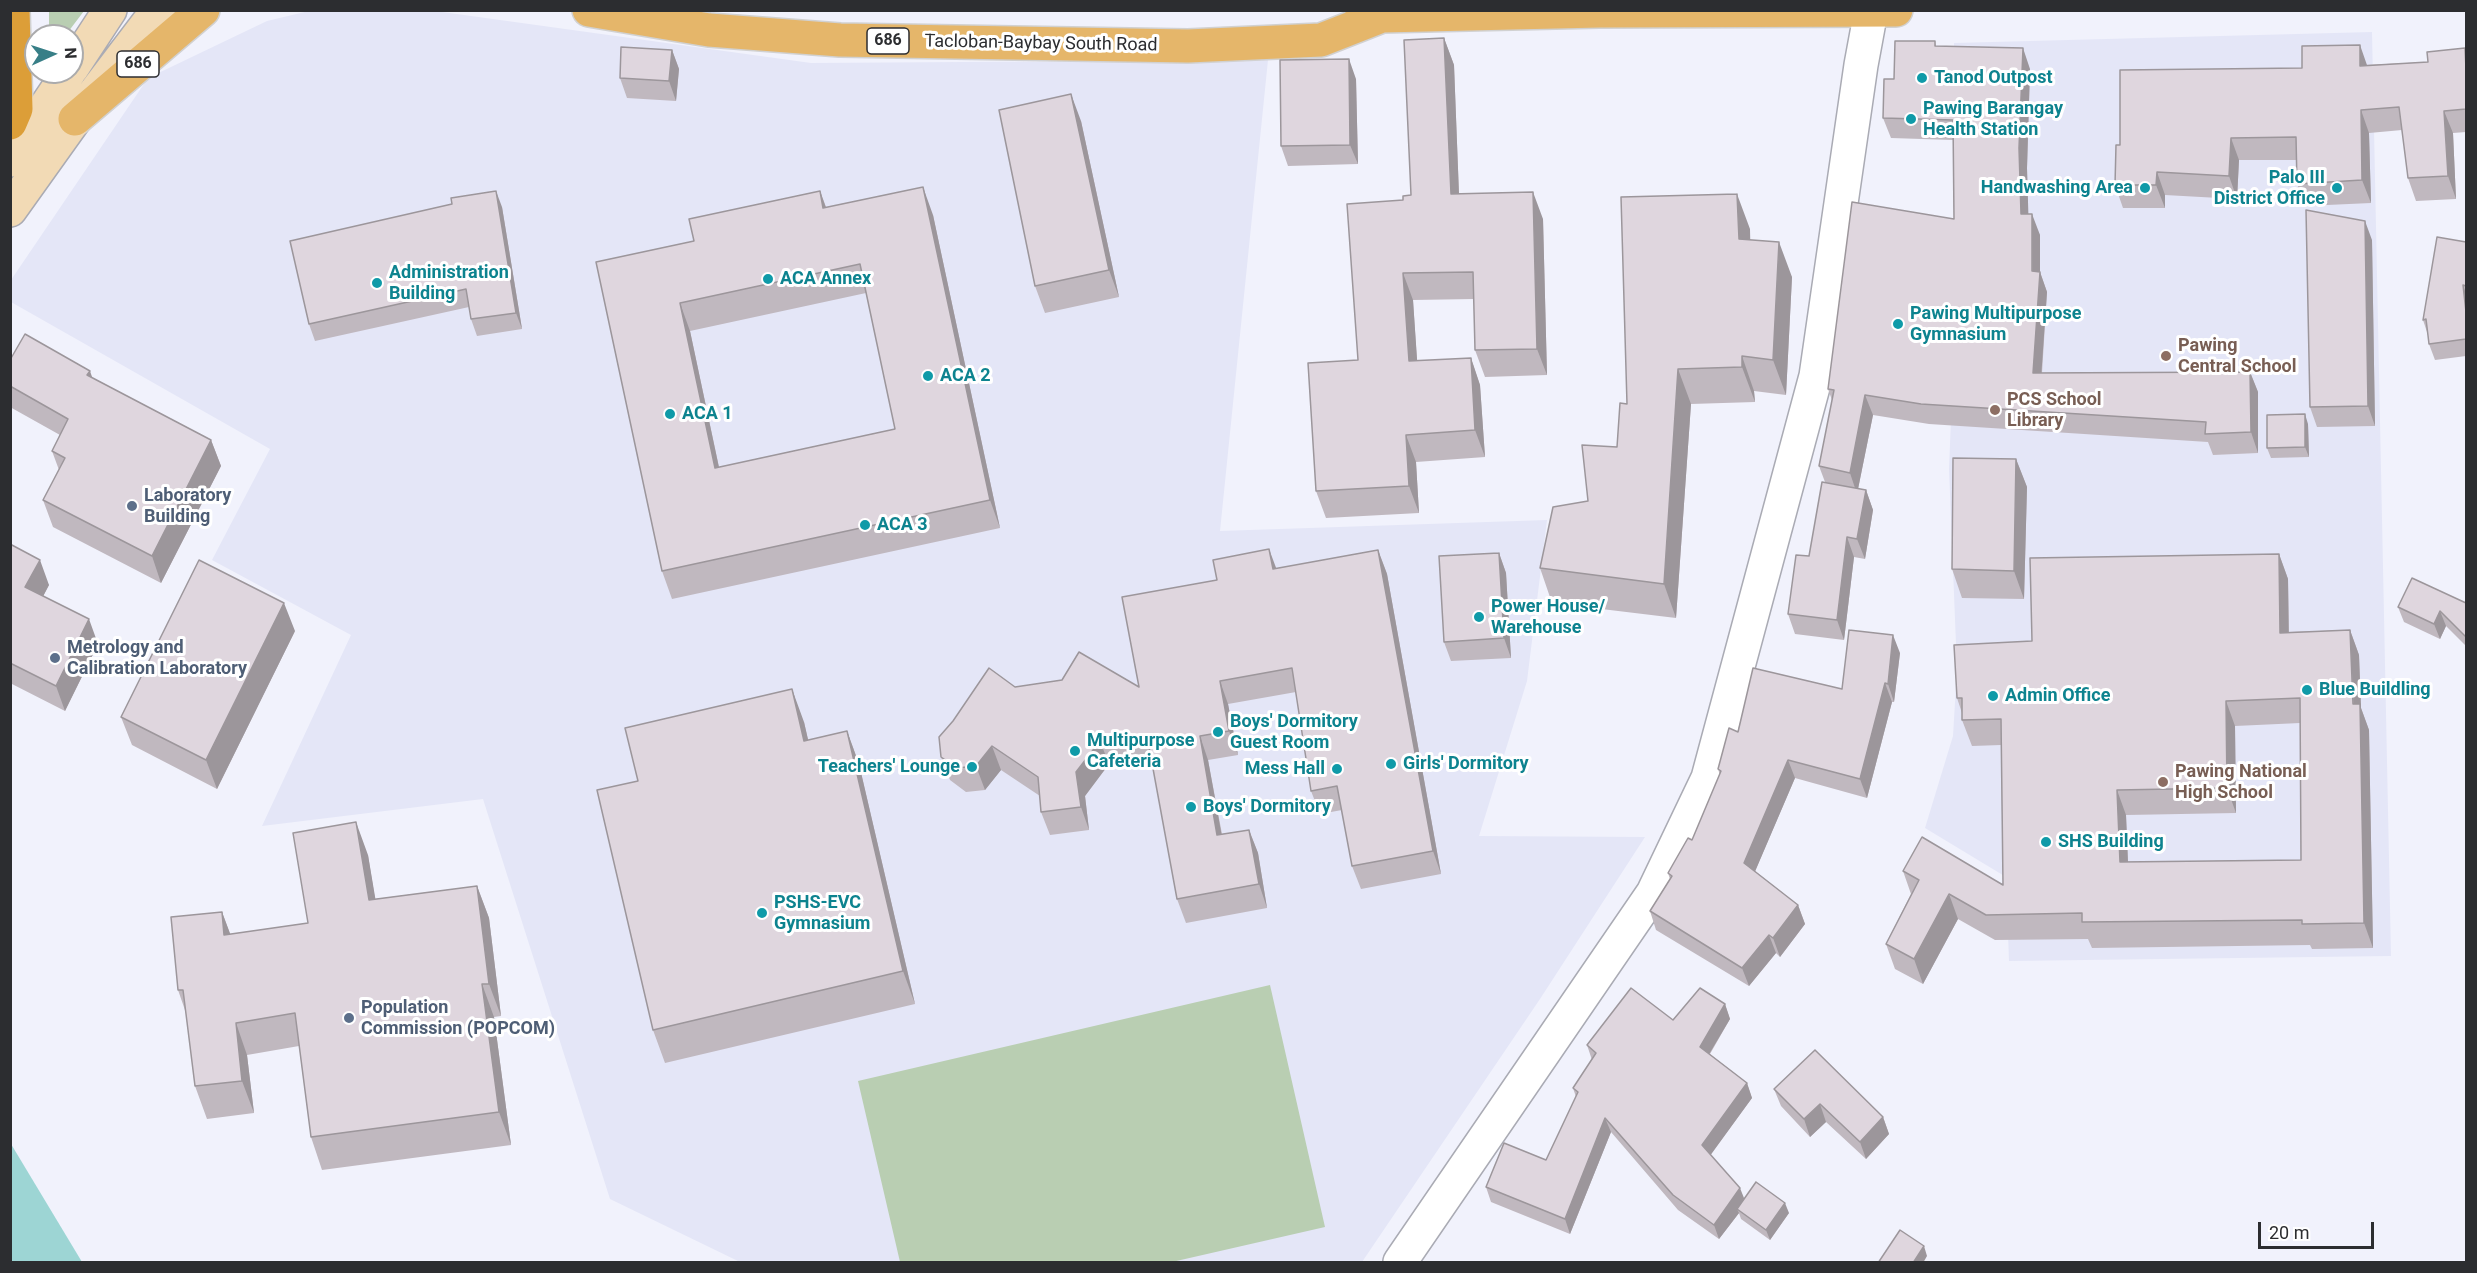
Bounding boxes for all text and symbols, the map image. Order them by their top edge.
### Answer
north arrow [24,24,84,84]
road number: 686 [867,28,909,54]
street label: Tacloban-Baybay South Road [924,31,1158,57]
text: N [61,47,80,59]
road number: 686 [117,51,159,77]
place label: Tanod Outpost [1934,67,2053,89]
marker: Tanod Outpost [1915,71,1929,85]
place label: Pawing Barangay Health Station [1923,98,2063,140]
marker: Pawing Barangay Health Station [1904,112,1918,126]
place label: Palo III District Office [2214,167,2325,210]
place label: Handwashing Area [1981,177,2133,199]
marker: Handwashing Area [2138,181,2152,195]
marker: Palo III District Office [2330,181,2344,195]
place label: Administration Building [389,262,509,304]
place label: ACA Annex [780,268,871,290]
marker: ACA Annex [761,272,775,286]
marker: Administration Building [370,276,384,290]
place label: Pawing Multipurpose Gymnasium [1910,303,2081,346]
marker: Pawing Multipurpose Gymnasium [1891,317,1905,331]
place label: Pawing Central School [2178,335,2296,378]
marker: Pawing Central School [2159,349,2173,363]
place label: ACA 2 [940,365,991,387]
marker: ACA 2 [921,369,935,383]
place label: PCS School Library [2007,389,2102,432]
place label: ACA 1 [682,403,733,425]
marker: PCS School Library [1988,403,2002,417]
marker: ACA 1 [663,407,677,421]
place label: Laboratory Building [144,485,231,528]
marker: Laboratory Building [125,499,139,513]
place label: ACA 3 [877,514,928,536]
marker: ACA 3 [858,518,872,532]
place label: Power House/ Warehouse [1491,596,1605,638]
marker: Power House/ Warehouse [1472,610,1486,624]
place label: Metrology and Calibration Laboratory [67,637,247,680]
marker: Metrology and Calibration Laboratory [48,651,62,665]
place label: Blue Buildling [2319,679,2431,701]
marker: Blue Buildling [2300,683,2314,697]
place label: Admin Office [2005,685,2110,707]
marker: Admin Office [1986,689,2000,703]
place label: Boys' Dormitory Guest Room [1230,711,1358,754]
marker: Boys' Dormitory Guest Room [1211,725,1225,739]
place label: Multipurpose Cafeteria [1087,730,1195,772]
marker: Multipurpose Cafeteria [1068,744,1082,758]
place label: Girls' Dormitory [1403,753,1529,775]
place label: Teachers' Lounge [818,756,960,778]
marker: Girls' Dormitory [1384,757,1398,771]
place label: Mess Hall [1245,758,1325,780]
marker: Teachers' Lounge [965,760,979,774]
place label: Pawing National High School [2175,761,2307,804]
marker: Mess Hall [1330,762,1344,776]
marker: Pawing National High School [2156,775,2170,789]
place label: Boys' Dormitory [1203,796,1331,818]
marker: Boys' Dormitory [1184,800,1198,814]
place label: SHS Building [2058,831,2164,853]
marker: SHS Building [2039,835,2053,849]
place label: PSHS-EVC Gymnasium [774,892,870,934]
marker: PSHS-EVC Gymnasium [755,906,769,920]
place label: Population Commission (POPCOM) [361,997,555,1040]
marker: Population Commission (POPCOM) [342,1011,356,1025]
scale bar [2261,1210,2376,1248]
text: 20 m [2269,1222,2309,1243]

